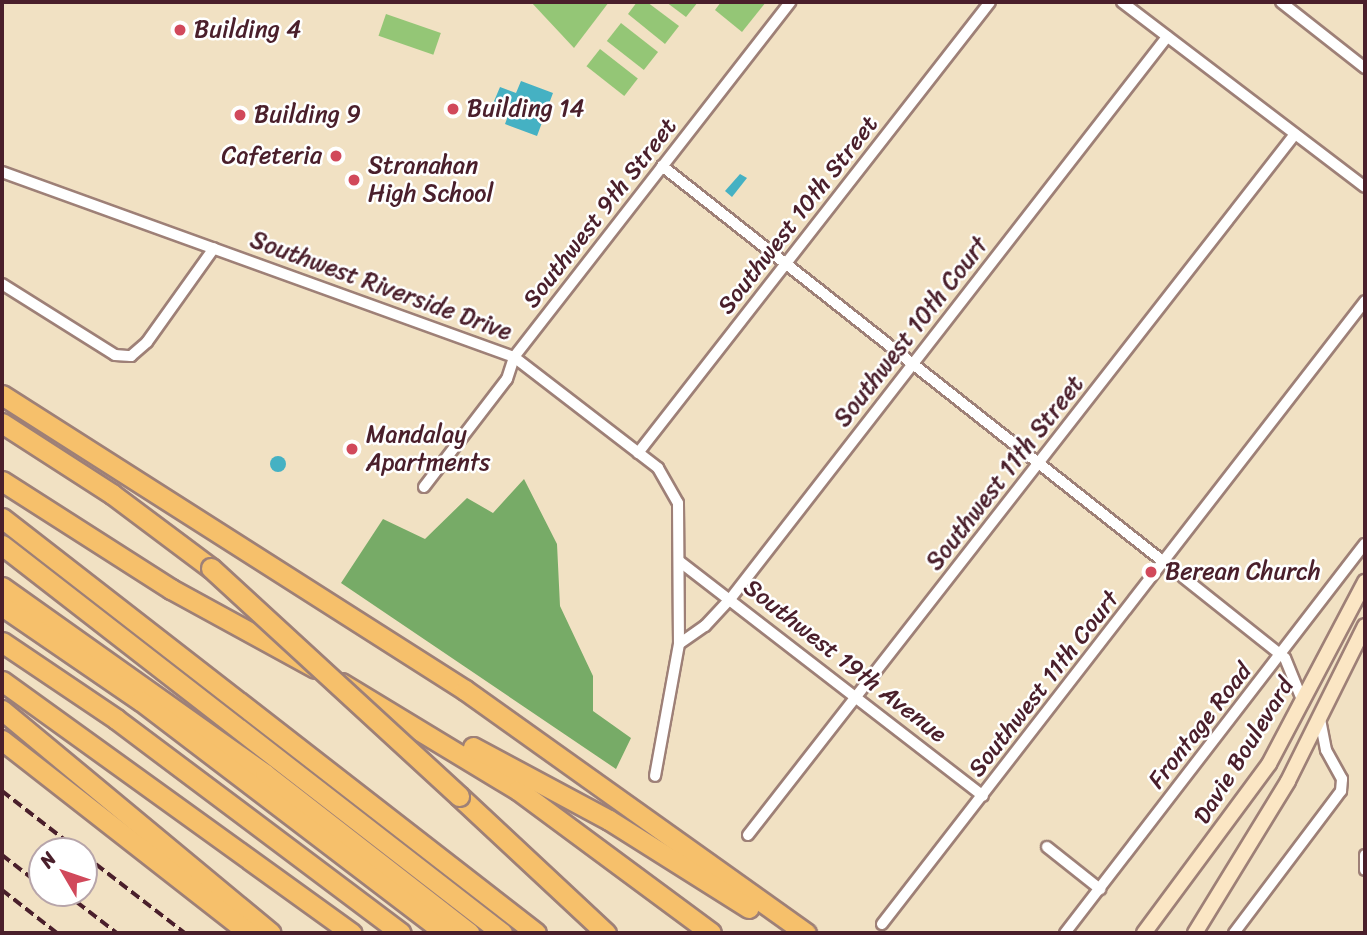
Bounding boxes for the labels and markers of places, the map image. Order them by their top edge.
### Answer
place label: Building 4 [194,16,301,44]
marker: Building 4 [172,22,188,38]
place label: Building 14 [467,95,584,123]
place label: Building 9 [254,101,361,129]
marker: Building 14 [445,101,461,117]
marker: Building 9 [232,107,248,123]
place label: Cafeteria [221,142,322,170]
marker: Cafeteria [328,148,344,164]
place label: Stranahan High School [368,152,493,208]
marker: Stranahan High School [346,172,362,188]
place label: Mandalay Apartments [366,421,490,477]
marker: Mandalay Apartments [344,441,360,457]
place label: Berean Church [1165,558,1321,586]
marker: Berean Church [1143,564,1159,580]

